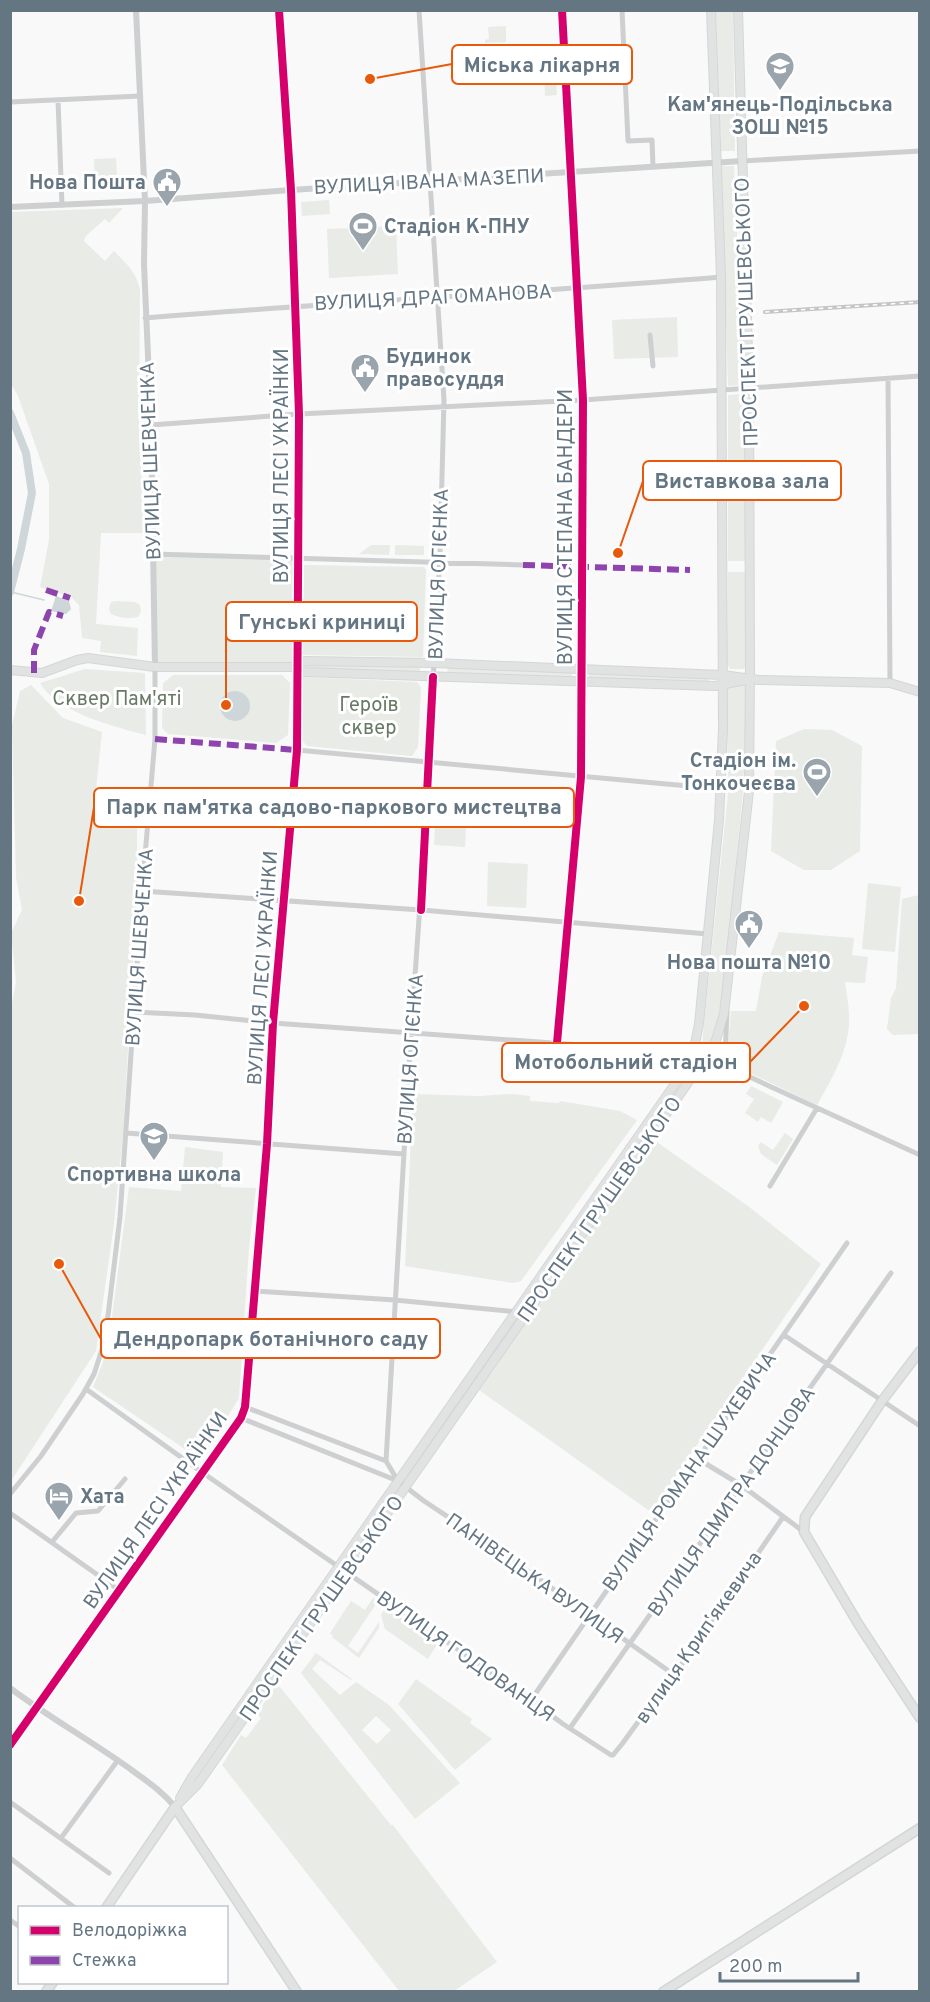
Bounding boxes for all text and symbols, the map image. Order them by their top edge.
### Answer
callout: Міська лікарня [452,45,632,84]
school or university icon: Кам'янець-Подільська ЗОШ №15 [764,50,796,92]
text: Міська лікарня [464,53,620,80]
place label: Кам'янець-Подільська ЗОШ №15 [667,93,893,142]
street label: ВУЛИЦЯ ІВАНА МАЗЕПИ [313,164,545,202]
public building icon: Нова Пошта [151,166,183,208]
place label: Нова Пошта [29,171,146,197]
street label: ПРОСПЕКТ ГРУШЕВСЬКОГО [730,177,766,447]
sports icon: Стадіон К-ПНУ [347,210,379,252]
place label: Стадіон К-ПНУ [384,215,530,241]
street label: ВУЛИЦЯ ДРАГОМАНОВА [313,280,553,318]
place label: Будинок правосуддя [386,345,505,394]
street label: ВУЛИЦЯ ЛЕСІ УКРАЇНКИ [269,348,296,584]
public building icon: Будинок правосуддя [349,352,381,394]
street label: ВУЛИЦЯ ШЕВЧЕНКА [136,361,168,561]
street label: ВУЛИЦЯ СТЕПАНА БАНДЕРИ [554,389,580,665]
callout: Виставкова зала [643,461,841,500]
text: Виставкова зала [655,469,829,496]
street label: ВУЛИЦЯ ОГІЄНКА [424,488,456,660]
callout: Гунські криниці [226,602,417,641]
text: Гунські криниці [238,610,406,637]
park label: Сквер Пам'яті [52,687,182,713]
park label: Героїв сквер [339,693,399,742]
place label: Стадіон ім. Тонкочеєва [681,749,796,798]
sports icon: Стадіон ім. Тонкочеєва [801,756,833,798]
callout: Парк пам'ятка садово-паркового мистецтва [94,788,574,827]
text: Парк пам'ятка садово-паркового мистецтва [106,795,562,822]
street label: ВУЛИЦЯ ШЕВЧЕНКА [121,847,161,1047]
street label: ВУЛИЦЯ ЛЕСІ УКРАЇНКИ [242,850,285,1086]
public building icon: Нова пошта №10 [733,908,765,950]
place label: Нова пошта №10 [667,951,831,977]
street label: ВУЛИЦЯ ОГІЄНКА [393,973,431,1146]
callout: Мотобольний стадіон [502,1043,750,1082]
text: Мотобольний стадіон [514,1050,738,1077]
street label: ПРОСПЕКТ ГРУШЕВСЬКОГО [513,1092,689,1328]
school or university icon: Спортивна школа [138,1120,170,1162]
place label: Спортивна школа [67,1163,241,1189]
callout: Дендропарк ботанічного саду [101,1319,440,1358]
text: Дендропарк ботанічного саду [113,1327,429,1354]
street label: ВУЛИЦЯ РОМАНА ШУХЕВИЧА [598,1347,784,1597]
street label: ВУЛИЦЯ ДМИТРА ДОНЦОВА [643,1382,822,1622]
street label: ВУЛИЦЯ ЛЕСІ УКРАЇНКИ [78,1407,235,1615]
hotel icon: Хата [43,1480,75,1522]
place label: Хата [80,1485,125,1511]
street label: ПРОСПЕКТ ГРУШЕВСЬКОГО [235,1491,411,1727]
street label: ПАНІВЕЦЬКА ВУЛИЦЯ [440,1508,628,1651]
street label: вулиця Крипʼякевича [630,1547,769,1729]
street label: ВУЛИЦЯ ГОДОВАНЦЯ [371,1586,559,1729]
legend [18,1906,228,1984]
text: Велодоріжка [72,1920,187,1943]
scale bar [720,1945,858,1983]
text: Стежка [72,1950,136,1973]
text: 200 m [729,1956,782,1979]

